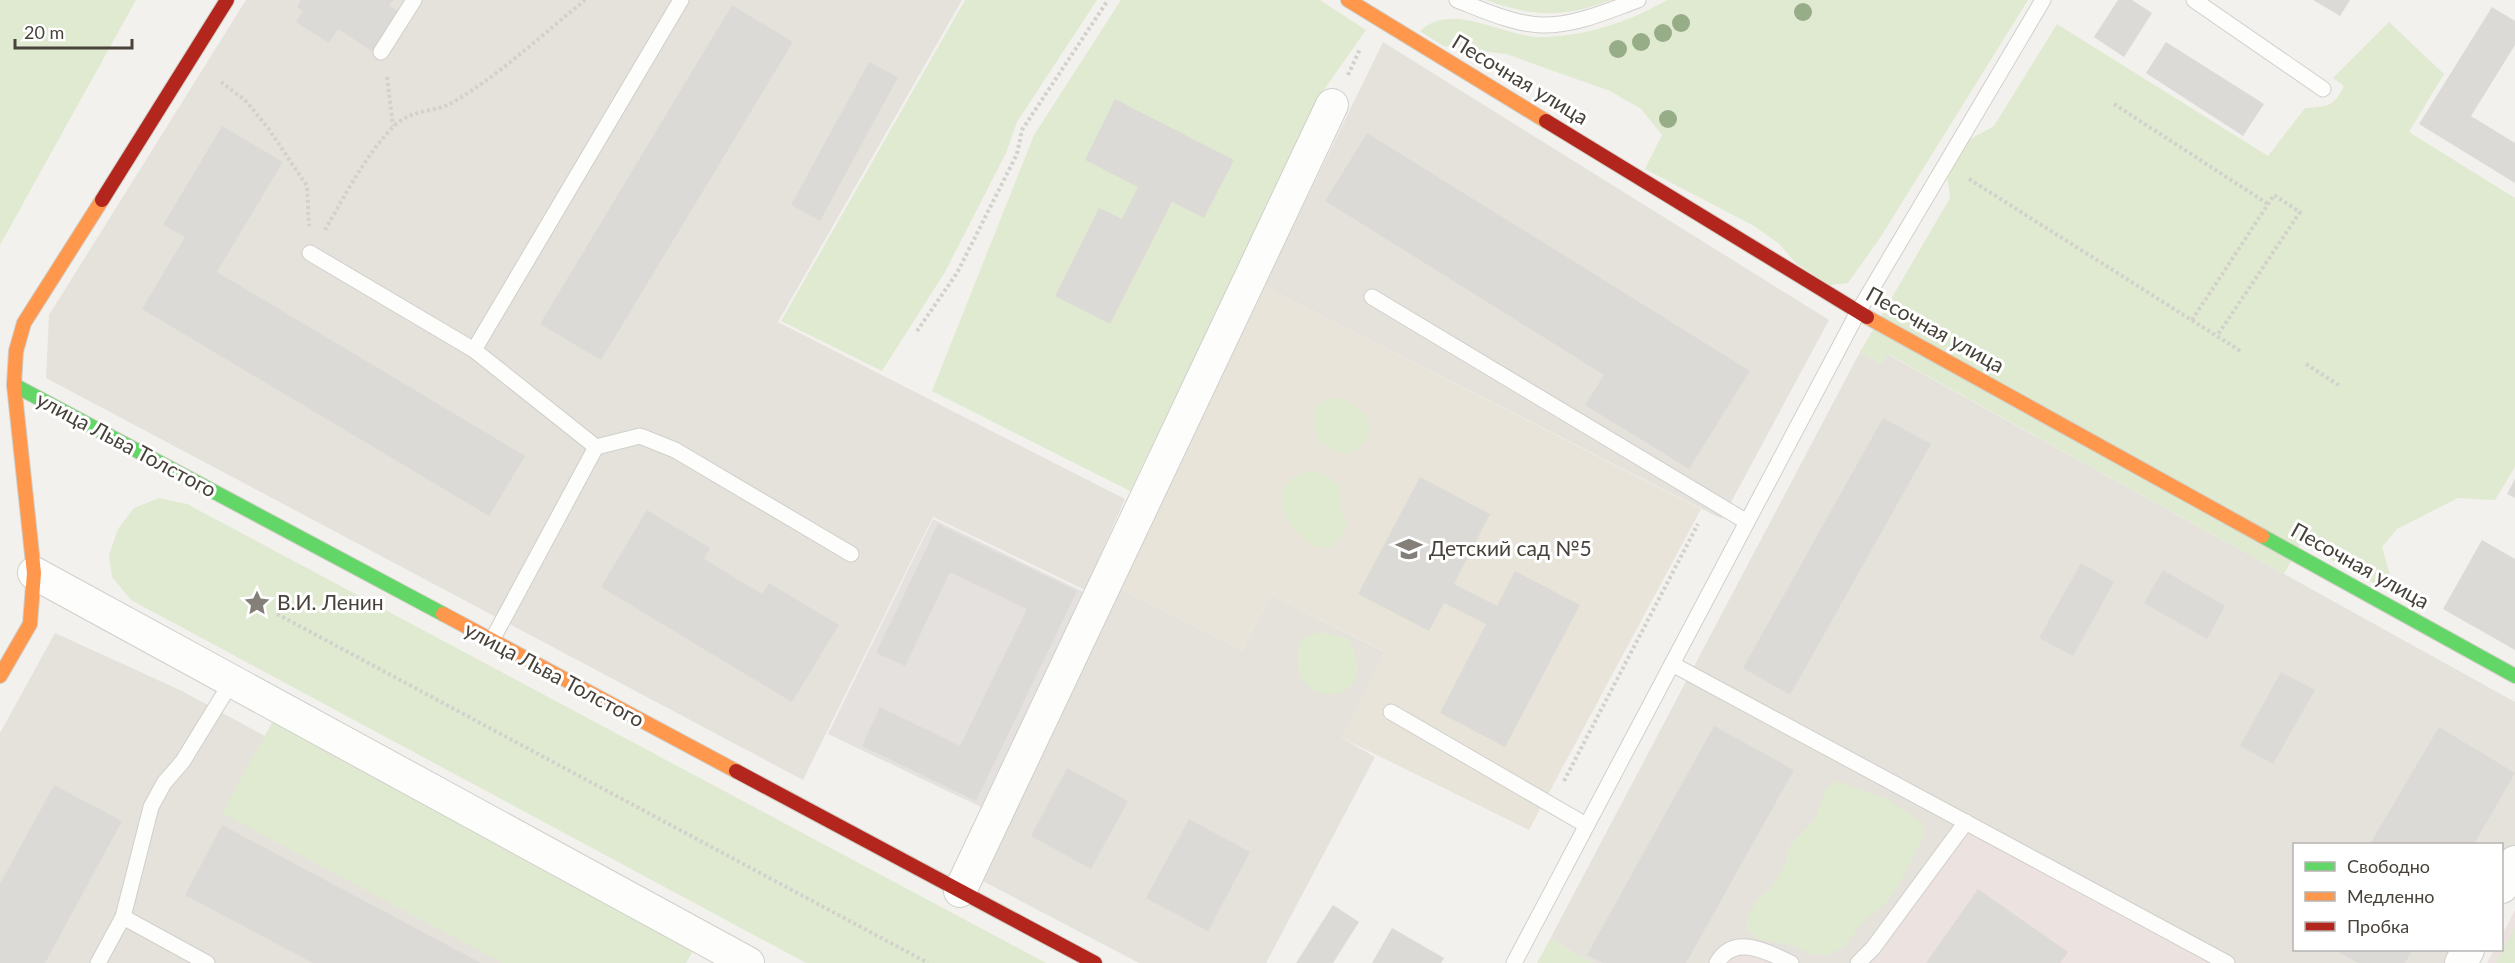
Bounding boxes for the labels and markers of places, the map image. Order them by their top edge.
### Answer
school or university icon: Детский сад №5 [1394,534,1424,564]
place label: Детский сад №5 [1429,535,1592,560]
place icon: В.И. Ленин [242,588,272,618]
place label: В.И. Ленин [277,589,384,614]

